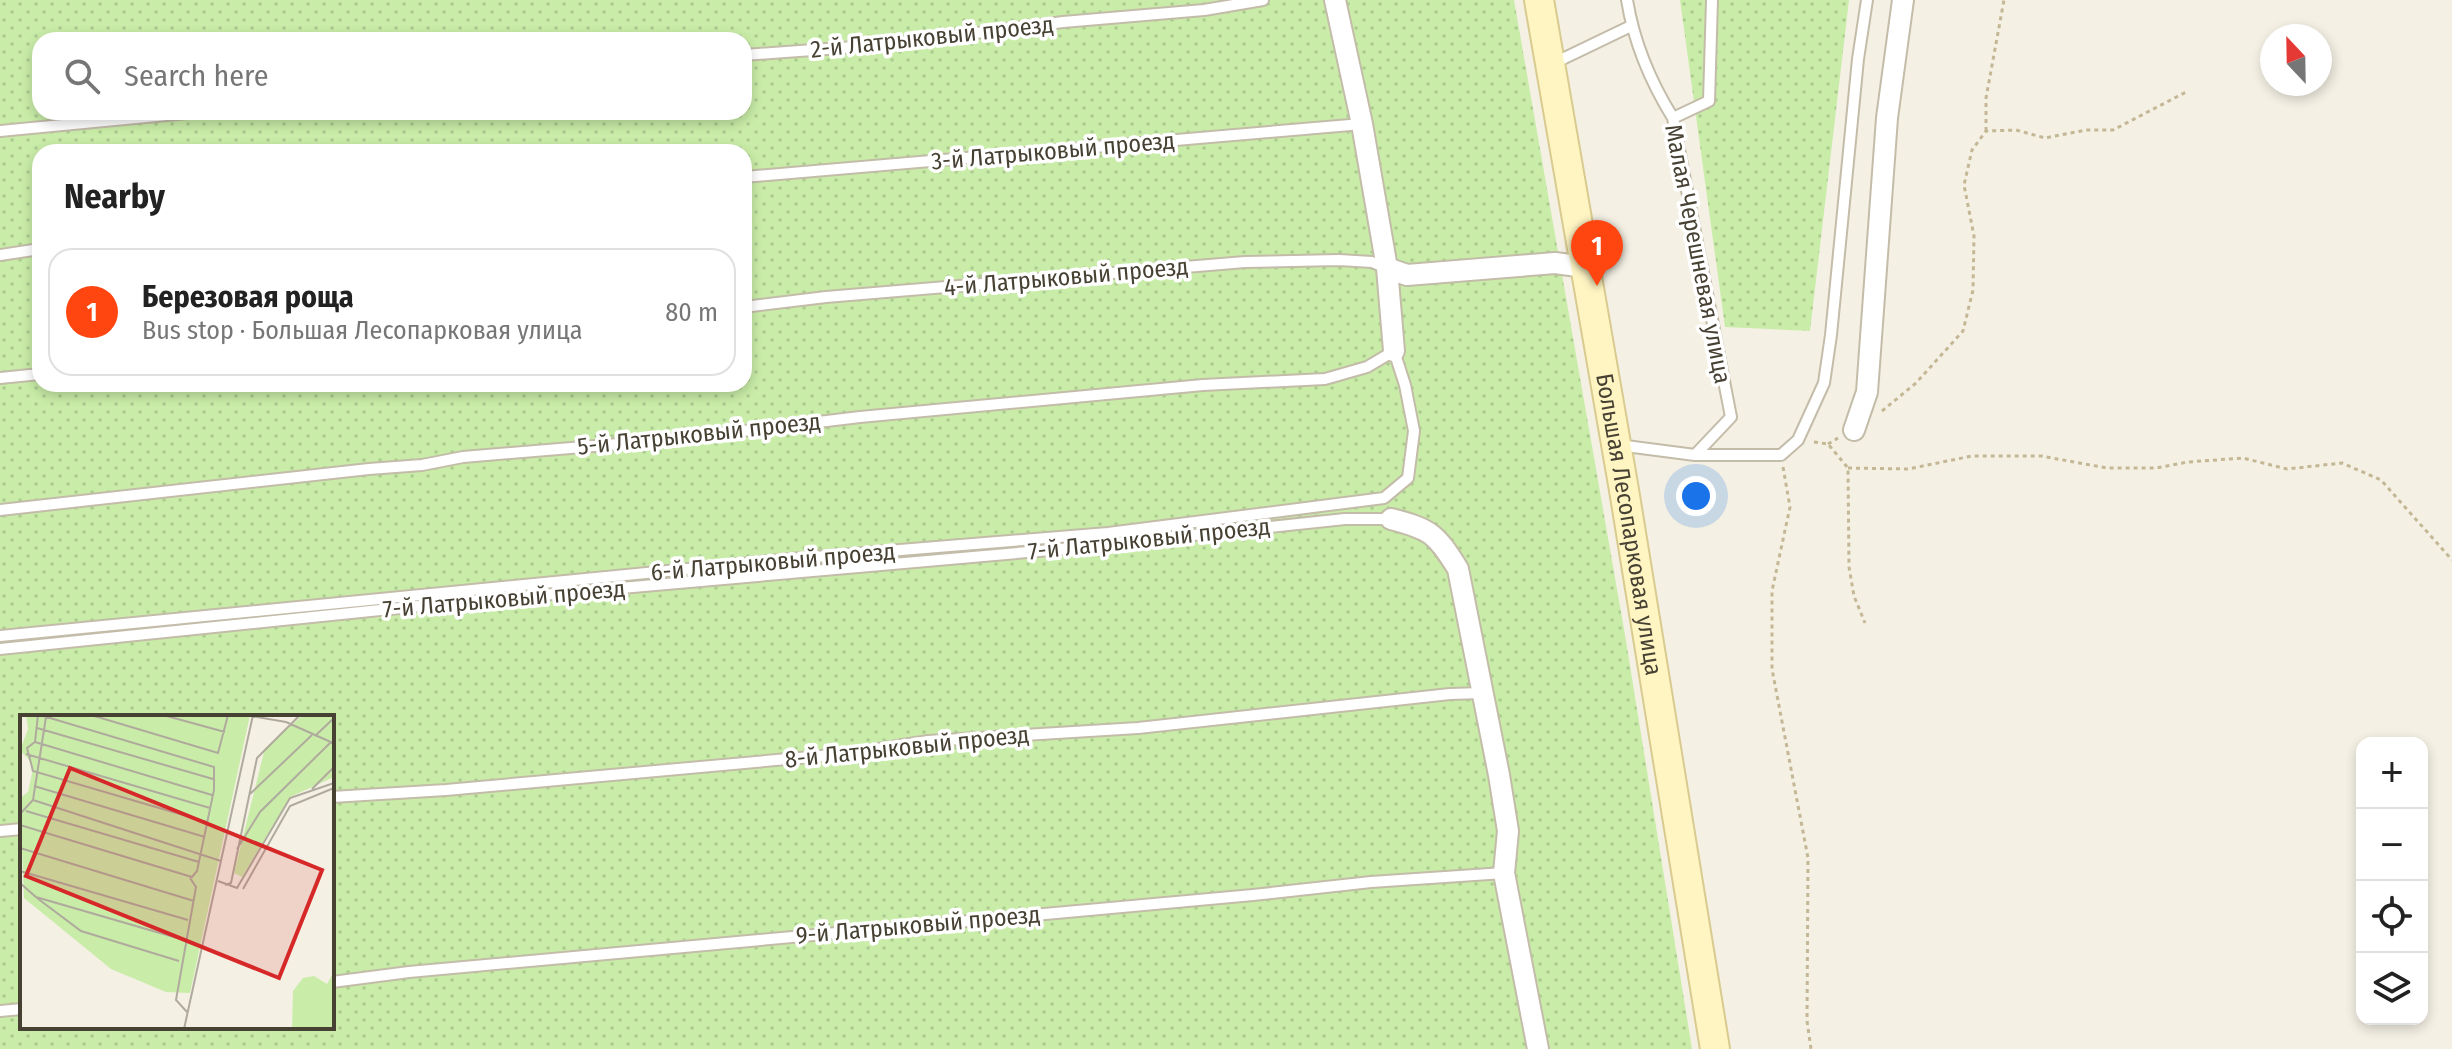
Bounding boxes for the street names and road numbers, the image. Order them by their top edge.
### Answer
street label: 2-й Латрыковый проезд [809,10,1055,64]
street label: Малая Черешневая улица [1659,122,1737,386]
street label: 3-й Латрыковый проезд [930,126,1176,176]
street label: 4-й Латрыковый проезд [943,252,1189,302]
street label: Большая Лесопарковая улица [1590,371,1668,677]
street label: 5-й Латрыковый проезд [576,407,822,461]
street label: 7-й Латрыковый проезд [1027,512,1271,566]
street label: 6-й Латрыковый проезд [650,537,896,587]
street label: 7-й Латрыковый проезд [382,574,626,624]
street label: 8-й Латрыковый проезд [784,720,1030,774]
street label: 9-й Латрыковый проезд [795,900,1041,950]

